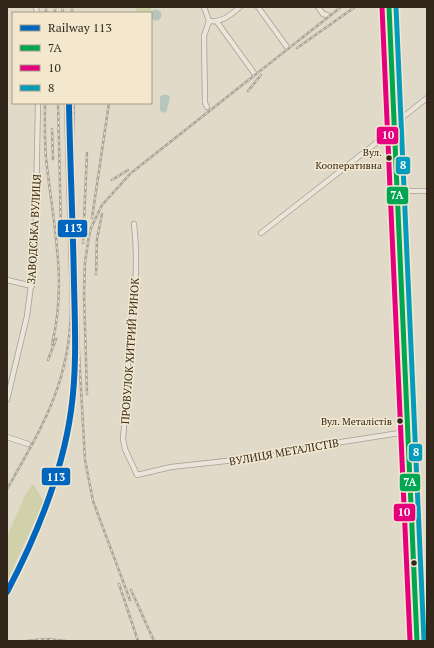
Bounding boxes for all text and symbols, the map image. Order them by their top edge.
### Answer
legend [12,12,152,104]
text: Railway 113 [48,20,112,35]
text: 7А [48,40,63,55]
text: 10 [48,60,61,75]
text: 8 [48,80,54,95]
line badge: 10 [376,126,399,145]
text: 10 [382,128,394,142]
place label: Вул. Кооперативна [315,146,382,172]
marker: Вул. Кооперативна [384,153,394,163]
line badge: 8 [395,156,411,175]
text: 8 [400,158,406,172]
street label: ЗАВОДСЬКА ВУЛИЦЯ [24,174,44,284]
line badge: 7А [386,186,409,205]
text: 7А [390,188,405,202]
line badge: 113 [57,219,88,238]
text: 113 [64,221,82,235]
street label: ПРОВУЛОК ХИТРИЙ РИНОК [118,276,142,425]
place label: Вул. Металістів [321,415,392,428]
marker: Вул. Металістів [395,416,405,426]
street label: ВУЛИЦЯ МЕТАЛІСТІВ [228,435,340,469]
line badge: 8 [408,443,423,462]
text: 8 [413,445,419,459]
line badge: 113 [41,467,71,486]
text: 113 [47,470,65,484]
line badge: 7А [399,473,421,492]
text: 7А [403,475,418,489]
line badge: 10 [393,503,416,522]
text: 10 [398,505,410,519]
unlabelled marker [409,558,419,568]

